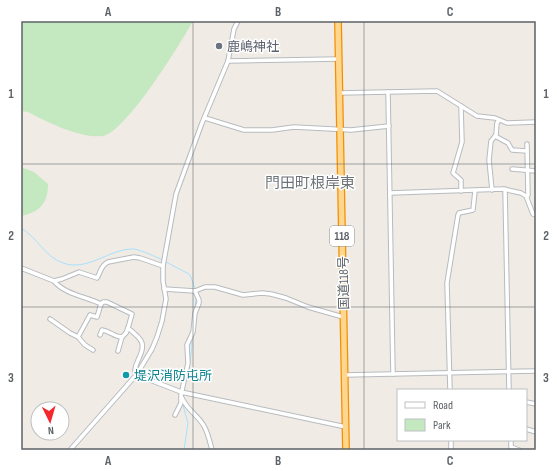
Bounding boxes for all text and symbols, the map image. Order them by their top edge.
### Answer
text: A [104,4,112,20]
text: B [275,4,281,20]
text: C [447,4,454,20]
place label: 鹿嶋神社 [227,39,279,55]
marker: 鹿嶋神社 [214,41,224,51]
text: 1 [8,86,14,102]
text: 1 [543,86,549,102]
district label: 門田町根岸東 [265,174,355,193]
road number: 118 [330,226,354,246]
text: 2 [8,228,14,244]
text: 2 [543,228,549,244]
street label: 国道118号 [336,256,352,310]
place label: 堤沢消防屯所 [134,368,212,384]
text: 3 [8,370,14,386]
marker: 堤沢消防屯所 [121,370,131,380]
text: 3 [543,370,549,386]
legend [397,389,527,441]
text: Road [433,398,453,413]
north arrow [30,401,70,441]
text: Park [433,418,451,433]
text: N [47,424,54,437]
text: A [104,453,112,469]
text: B [275,453,281,469]
text: C [447,453,454,469]

